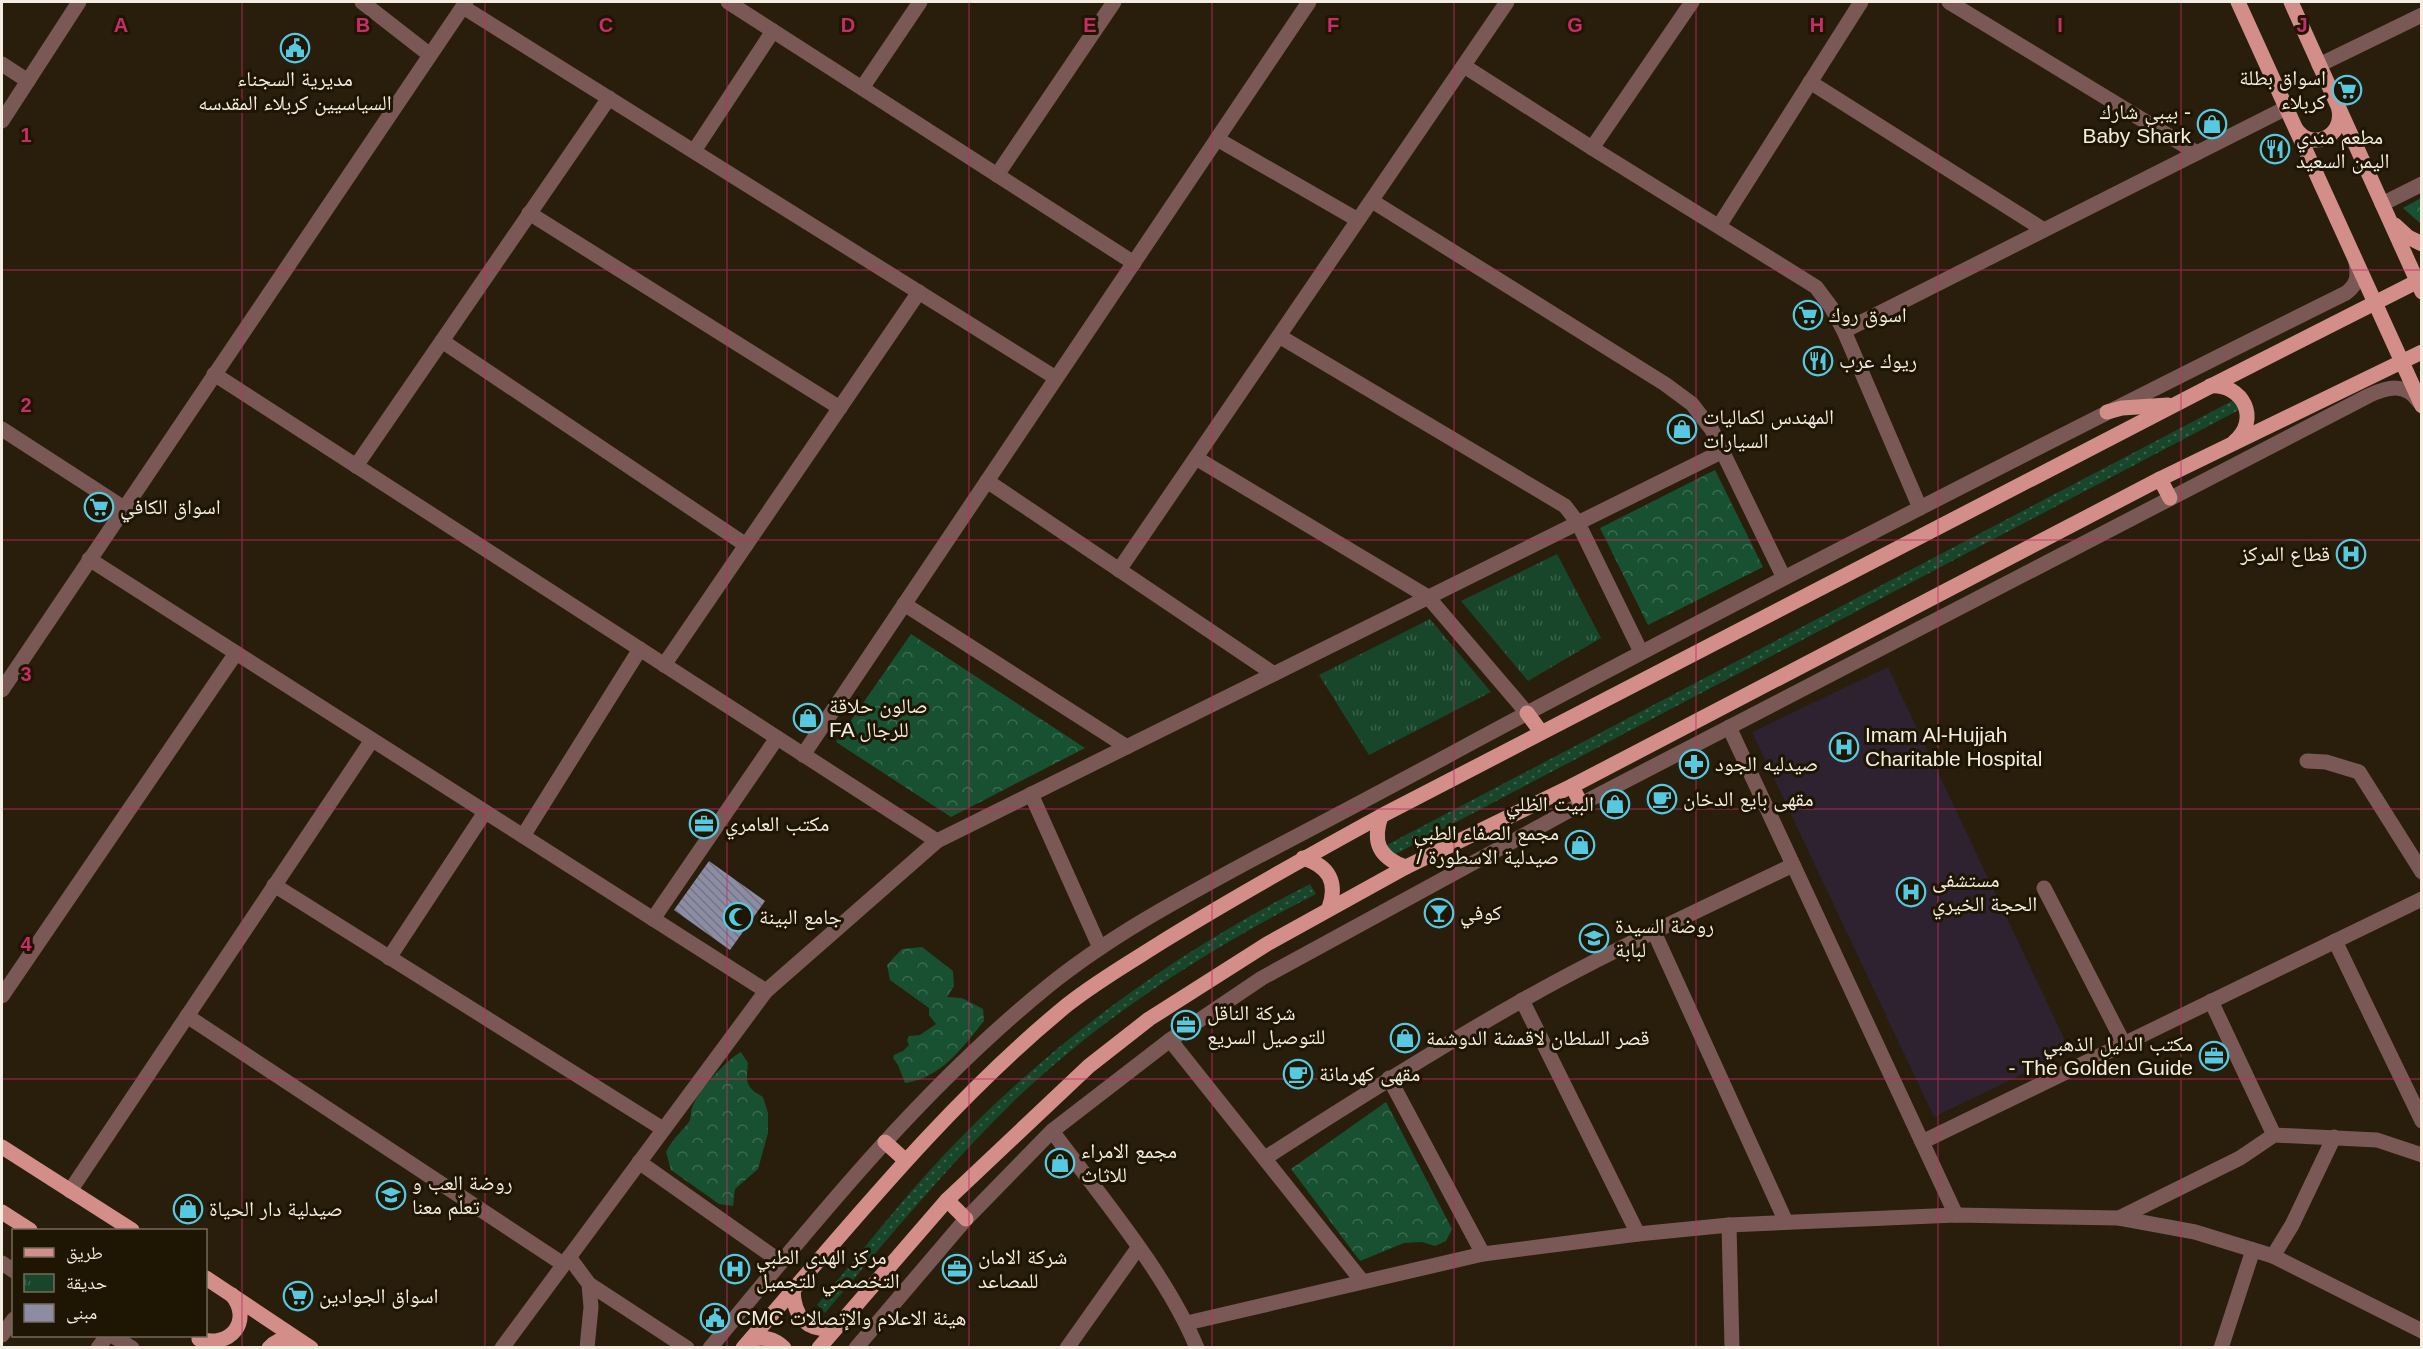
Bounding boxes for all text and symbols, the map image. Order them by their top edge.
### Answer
text: A [114,14,128,36]
text: B [356,14,370,36]
text: C [599,14,613,36]
text: D [841,14,855,36]
text: E [1083,14,1097,36]
text: F [1327,14,1339,36]
text: G [1567,14,1583,36]
text: H [1810,14,1824,36]
text: I [2057,14,2063,36]
text: J [2296,14,2308,36]
public building icon: مديرية السجناء السياسيين كربلاء المقدسه [279,32,311,64]
place label: اسواق بطلة كربلاء [2239,66,2326,114]
place label: مديرية السجناء السياسيين كربلاء المقدسه [198,67,392,116]
supermarket icon: اسواق بطلة كربلاء [2331,74,2363,106]
place label: بيبي شارك - Baby Shark [2082,100,2191,147]
shop icon: بيبي شارك - Baby Shark [2196,108,2228,140]
text: 1 [20,124,32,146]
place label: مطعم مندي اليمن السعيد [2296,125,2389,174]
restaurant icon: مطعم مندي اليمن السعيد [2259,133,2291,165]
supermarket icon: اسوق روك [1792,299,1824,331]
place label: اسوق روك [1829,303,1907,328]
restaurant icon: ريوك عرب [1802,345,1834,377]
place label: ريوك عرب [1839,349,1917,373]
text: 2 [20,394,32,416]
place label: المهندس لكماليات السيارات [1703,405,1834,452]
shop icon: المهندس لكماليات السيارات [1666,413,1698,445]
supermarket icon: اسواق الكافي [83,491,115,523]
place label: اسواق الكافي [120,495,221,523]
hospital icon: قطاع المركز [2335,538,2367,570]
place label: قطاع المركز [2239,542,2330,567]
text: 3 [20,663,32,685]
place label: صالون حلاقة FA للرجال [829,694,928,742]
shop icon: صالون حلاقة FA للرجال [792,702,824,734]
place label: Imam Al-Hujjah Charitable Hospital [1865,723,2042,770]
hospital icon: Imam Al-Hujjah Charitable Hospital [1828,731,1860,763]
pharmacy icon: صيدليه الجود [1678,748,1710,780]
place label: صيدليه الجود [1715,752,1818,775]
cafe icon: مقهى بايع الدخان [1646,783,1678,815]
place label: مقهى بايع الدخان [1683,787,1814,812]
shop icon: البيت الظلي [1599,788,1631,820]
place label: البيت الظلي [1506,792,1594,820]
office icon: مكتب العامري [688,808,720,840]
place label: مكتب العامري [725,812,829,840]
place label: مجمع الصفاء الطبي / صيدلية الاسطورة [1413,821,1559,868]
shop icon: مجمع الصفاء الطبي / صيدلية الاسطورة [1564,829,1596,861]
place label: مستشفى الحجة الخيري [1932,868,2037,920]
hospital icon: مستشفى الحجة الخيري [1895,876,1927,908]
bar icon: كوفي [1423,897,1455,929]
mosque icon: جامع البينة [722,901,754,933]
place label: كوفي [1460,901,1502,929]
place label: جامع البينة [759,905,842,930]
place label: روضة السيدة لبابة [1615,914,1714,962]
school or university icon: روضة السيدة لبابة [1578,922,1610,954]
text: 4 [20,933,32,955]
place label: شركة الناقل للتوصيل السريع [1207,1001,1325,1050]
office icon: شركة الناقل للتوصيل السريع [1170,1009,1202,1041]
shop icon: قصر السلطان لاقمشة الدوشمة [1389,1022,1421,1054]
place label: قصر السلطان لاقمشة الدوشمة [1426,1026,1650,1050]
place label: مكتب الدليل الذهبي - The Golden Guide [2009,1032,2193,1079]
office icon: مكتب الدليل الذهبي - The Golden Guide [2198,1040,2230,1072]
cafe icon: مقهى كهرمانة [1282,1058,1314,1090]
place label: مقهى كهرمانة [1319,1062,1420,1087]
place label: مجمع الامراء للاثاث [1081,1139,1177,1186]
shop icon: مجمع الامراء للاثاث [1044,1147,1076,1179]
place label: روضة إلعب و تعلّم معنا [412,1171,513,1221]
school or university icon: روضة إلعب و تعلّم معنا [375,1179,407,1211]
shop icon: صيدلية دار الحياة [172,1193,204,1225]
place label: صيدلية دار الحياة [209,1197,343,1220]
legend [12,1229,207,1337]
text: طريق [66,1243,103,1264]
place label: مركز الهدى الطبي التخصصي للتجميل [756,1245,900,1297]
place label: شركة الامان للمصاعد [978,1245,1067,1292]
hospital icon: مركز الهدى الطبي التخصصي للتجميل [719,1253,751,1285]
office icon: شركة الامان للمصاعد [941,1253,973,1285]
text: حديقة [66,1273,107,1293]
supermarket icon: اسواق الجوادين [282,1280,314,1312]
place label: اسواق الجوادين [319,1284,439,1309]
public building icon: CMC هيئة الاعلام والإتصالات [699,1302,731,1334]
text: مبنى [66,1303,97,1324]
place label: CMC هيئة الاعلام والإتصالات [736,1306,966,1332]

